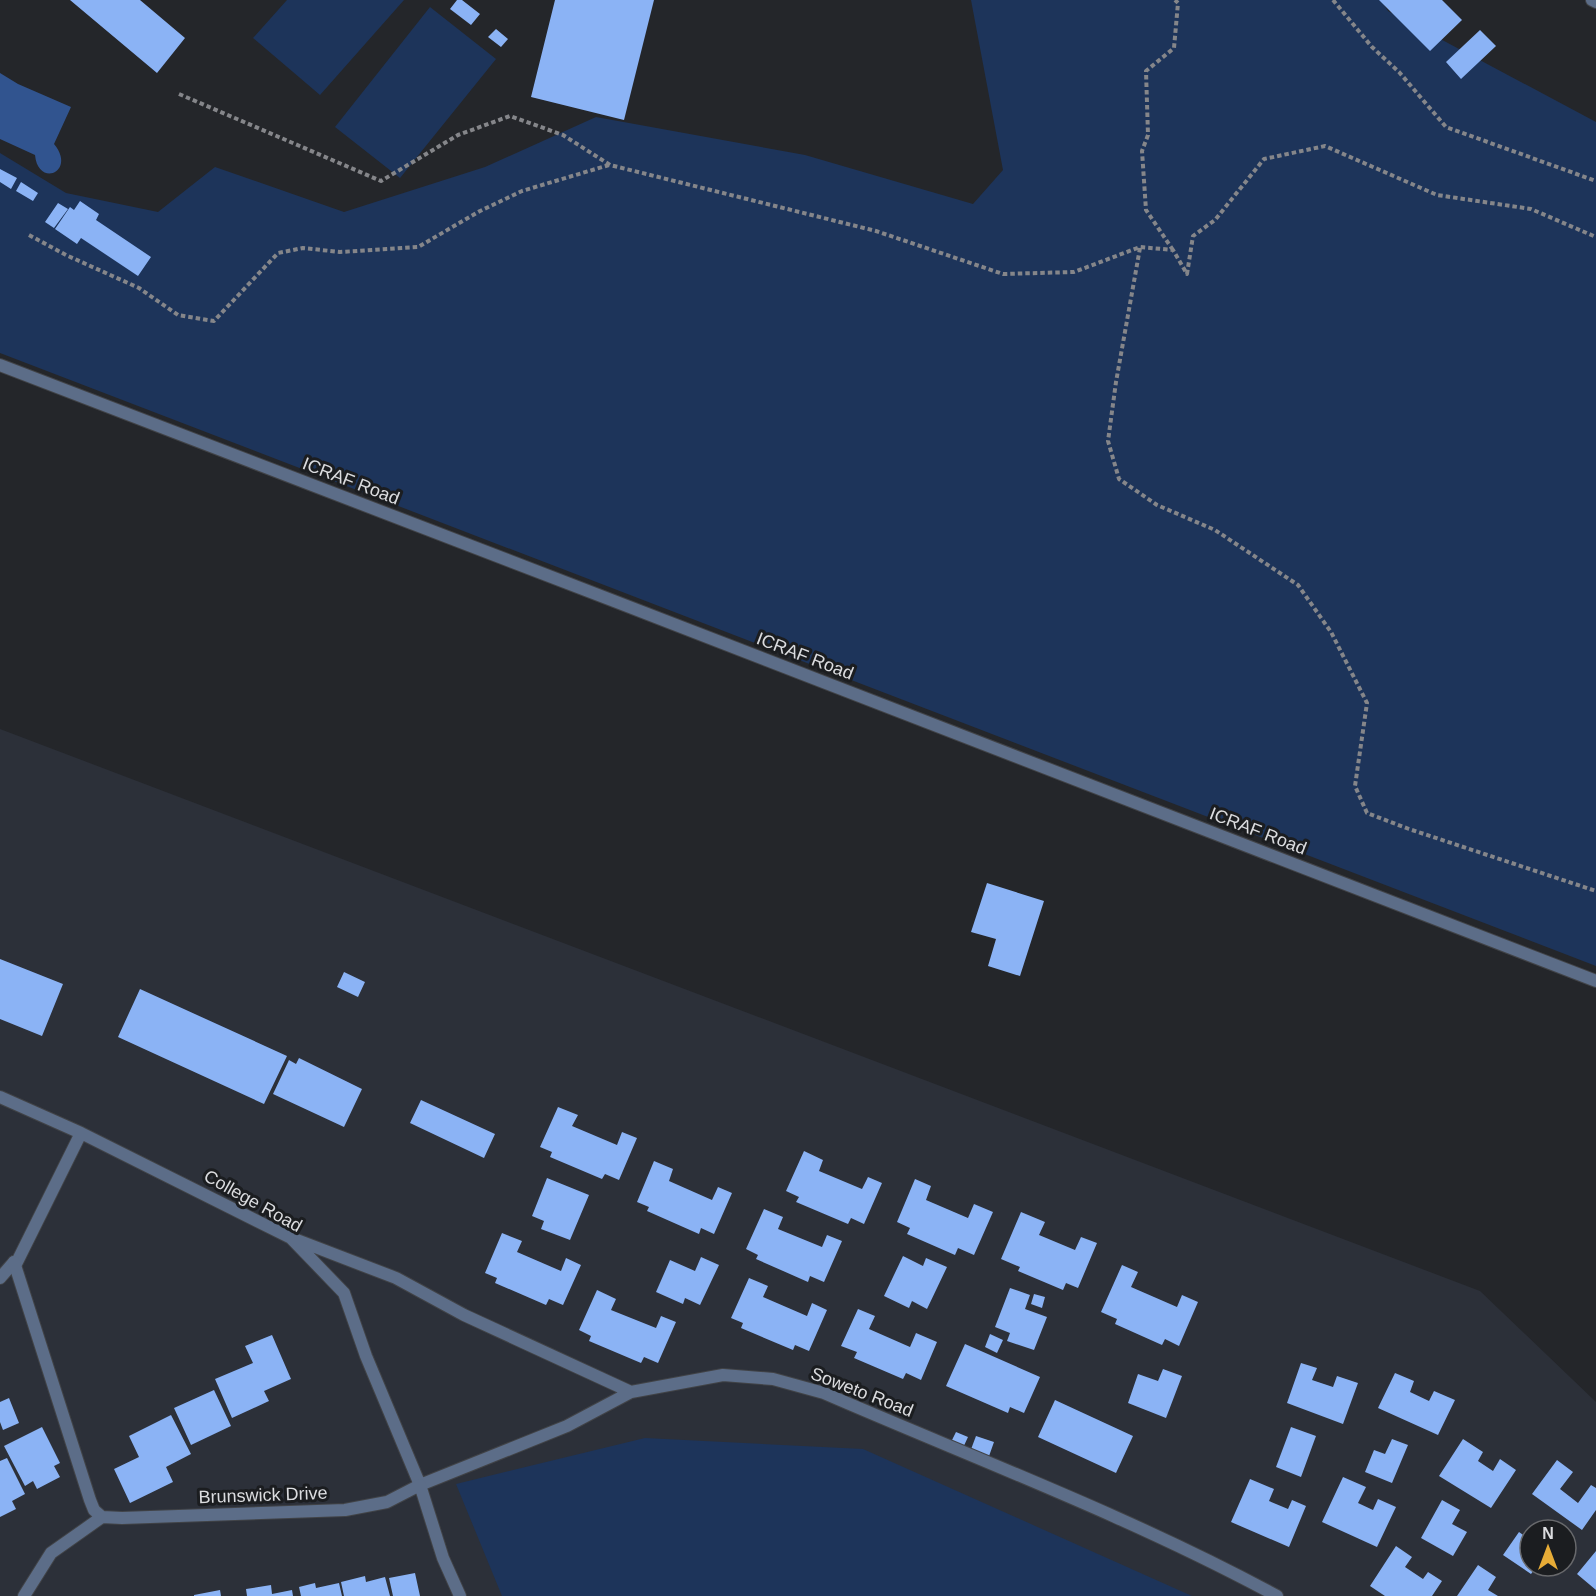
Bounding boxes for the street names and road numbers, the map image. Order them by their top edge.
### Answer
street label: ICRAF Road [300,453,402,509]
street label: ICRAF Road [754,628,856,684]
street label: ICRAF Road [1207,803,1309,859]
street label: College Road [200,1166,306,1236]
street label: Soweto Road [808,1363,916,1421]
street label: Brunswick Drive [198,1483,328,1507]

